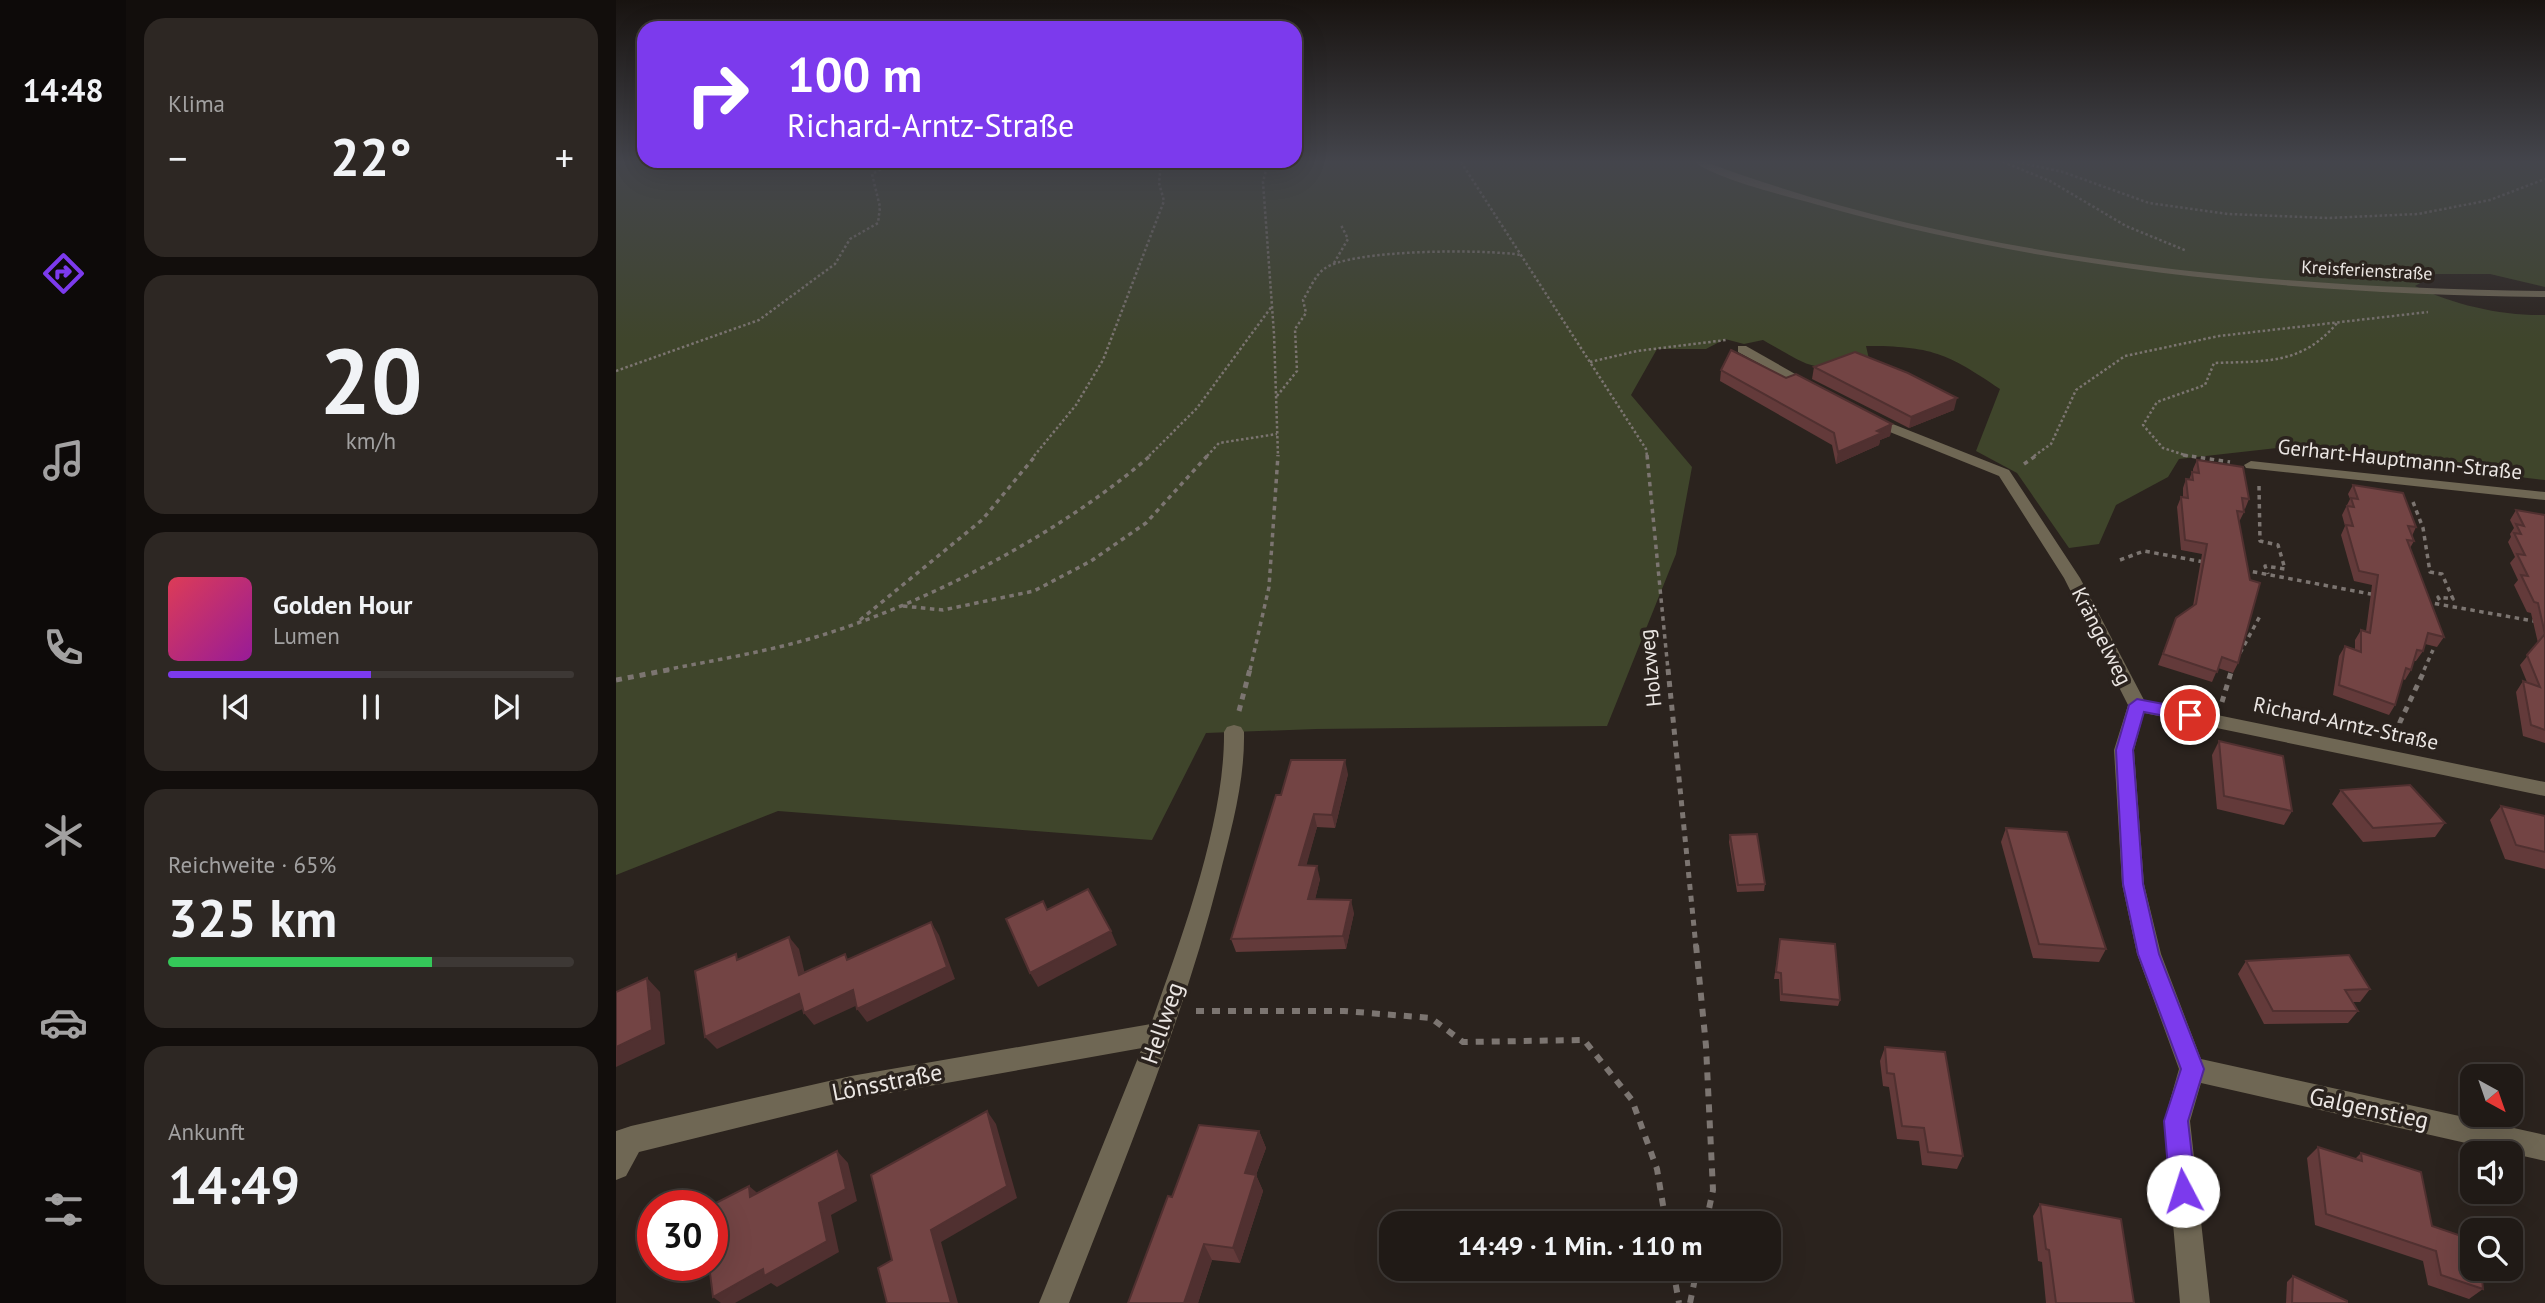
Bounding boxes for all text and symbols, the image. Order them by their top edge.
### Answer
text: 100 m [787,42,922,106]
icon: right [672,49,763,140]
text: 14:48 [22,69,104,111]
text: Klima [168,89,225,118]
text: Richard-Arntz-Straße [787,104,1074,146]
text: 22° [330,123,412,190]
text: − [168,133,187,182]
text: + [555,133,574,182]
icon: directions [39,249,88,298]
street label: Kreisferienstraße [2301,255,2433,285]
text: 20 [319,321,423,439]
text: km/h [346,426,396,455]
street label: Gerhart-Hauptmann-Straße [2276,433,2524,485]
icon: music [39,436,88,485]
street label: Krängelweg [2066,583,2138,689]
text: Golden Hour [273,588,412,621]
text: Lumen [273,621,340,650]
icon: phone [39,623,88,672]
street label: Holzweg [1633,628,1667,708]
pin [2160,685,2220,745]
icon: previous [217,688,255,726]
icon: pause [352,688,390,726]
icon: next [487,688,525,726]
street label: Richard-Arntz-Straße [2251,690,2441,756]
icon: arrive [2171,696,2209,734]
icon: climate [39,811,88,860]
text: Reichweite · 65% [168,850,336,879]
text: 325 km [168,884,337,951]
street label: Hellweg [1134,978,1190,1068]
icon: car [39,998,88,1047]
street label: Lönsstraße [829,1056,945,1108]
north arrow [2460,1064,2524,1127]
map controls [2460,1064,2523,1281]
street label: Galgenstieg [2306,1080,2432,1136]
text: Ankunft [168,1117,245,1146]
button: sound [2460,1141,2523,1204]
text: 14:49 [168,1151,300,1218]
position arrow [2146,1154,2220,1228]
icon: filters [39,1185,88,1234]
speed limit sign: 30 [637,1190,728,1281]
button: search [2460,1218,2523,1281]
text: 14:49 · 1 Min. · 110 m [1457,1229,1703,1262]

